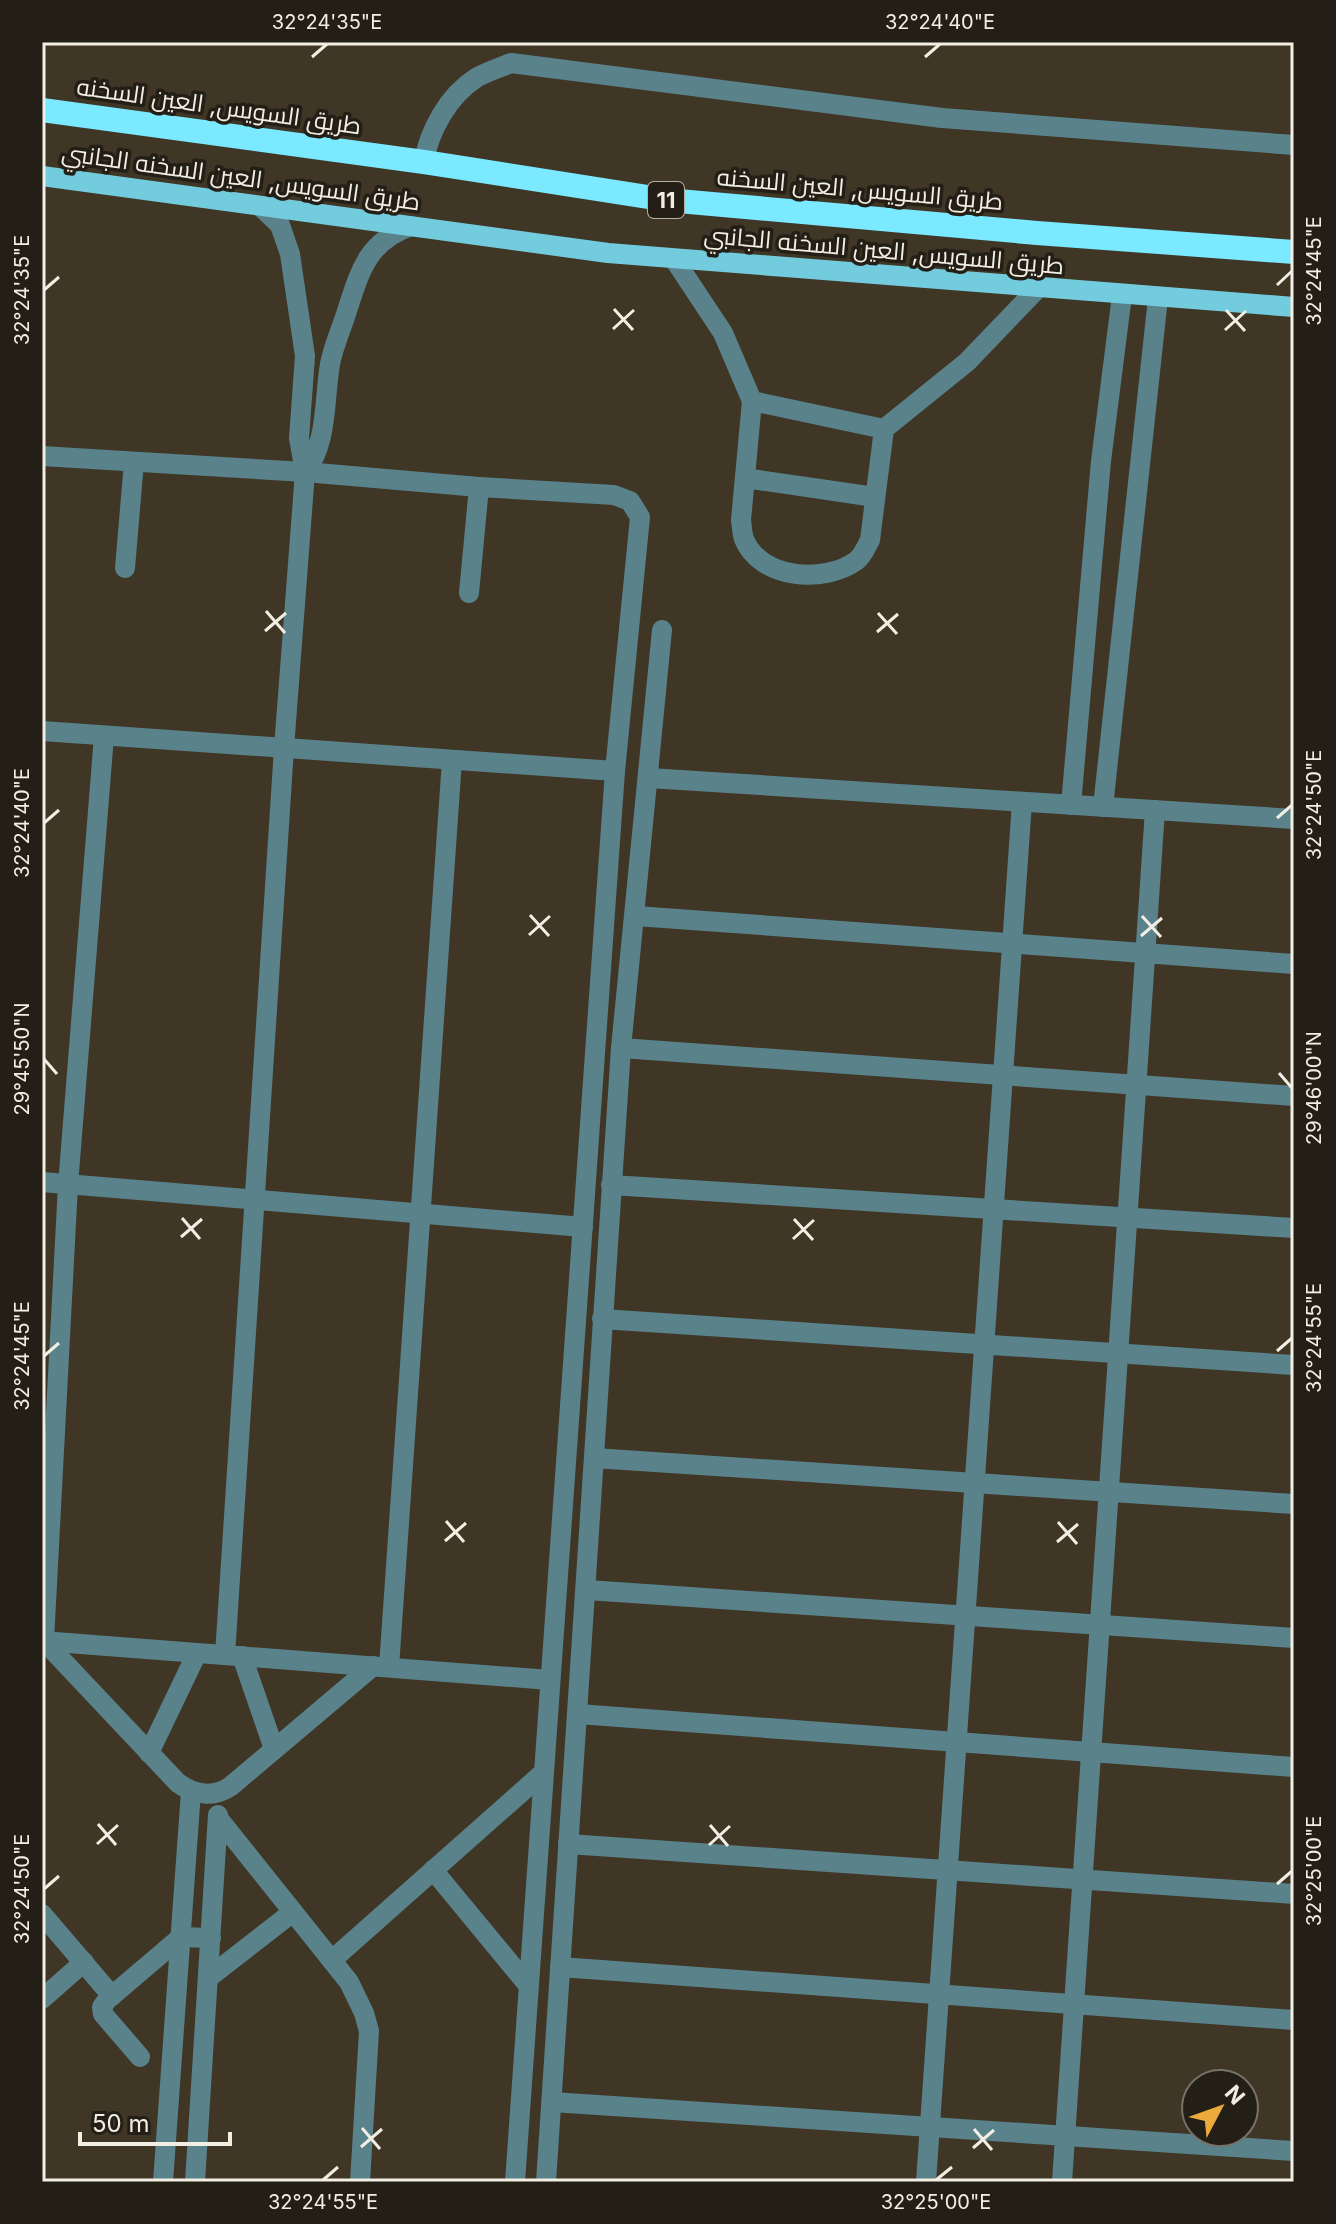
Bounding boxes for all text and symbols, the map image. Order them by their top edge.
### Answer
text: 32°24'35"E [272,10,382,34]
text: 32°24'40"E [885,10,995,34]
street label: طريق السويس, العين السخنه [75,72,363,141]
street label: طريق السويس, العين السخنه الجانبي [59,137,422,221]
street label: طريق السويس, العين السخنه [716,162,1004,217]
road number: 11 [648,182,684,218]
text: 32°24'45"E [1302,216,1326,326]
street label: طريق السويس, العين السخنه الجانبي [702,220,1065,285]
text: 32°24'35"E [10,235,34,345]
text: 32°24'50"E [1302,750,1326,860]
text: 32°24'40"E [10,768,34,878]
text: 29°45'50"N [10,1002,34,1116]
text: 29°46'00"N [1302,1031,1326,1145]
text: 32°24'55"E [1302,1283,1326,1393]
text: 32°24'45"E [10,1301,34,1411]
text: 32°25'00"E [1302,1816,1326,1926]
text: 32°24'50"E [10,1834,34,1944]
north arrow [1180,2068,1260,2148]
text: N [1220,2080,1250,2110]
scale bar [80,2096,230,2146]
text: 50 m [92,2109,150,2138]
text: 32°24'55"E [268,2190,378,2214]
text: 32°25'00"E [881,2190,991,2214]

